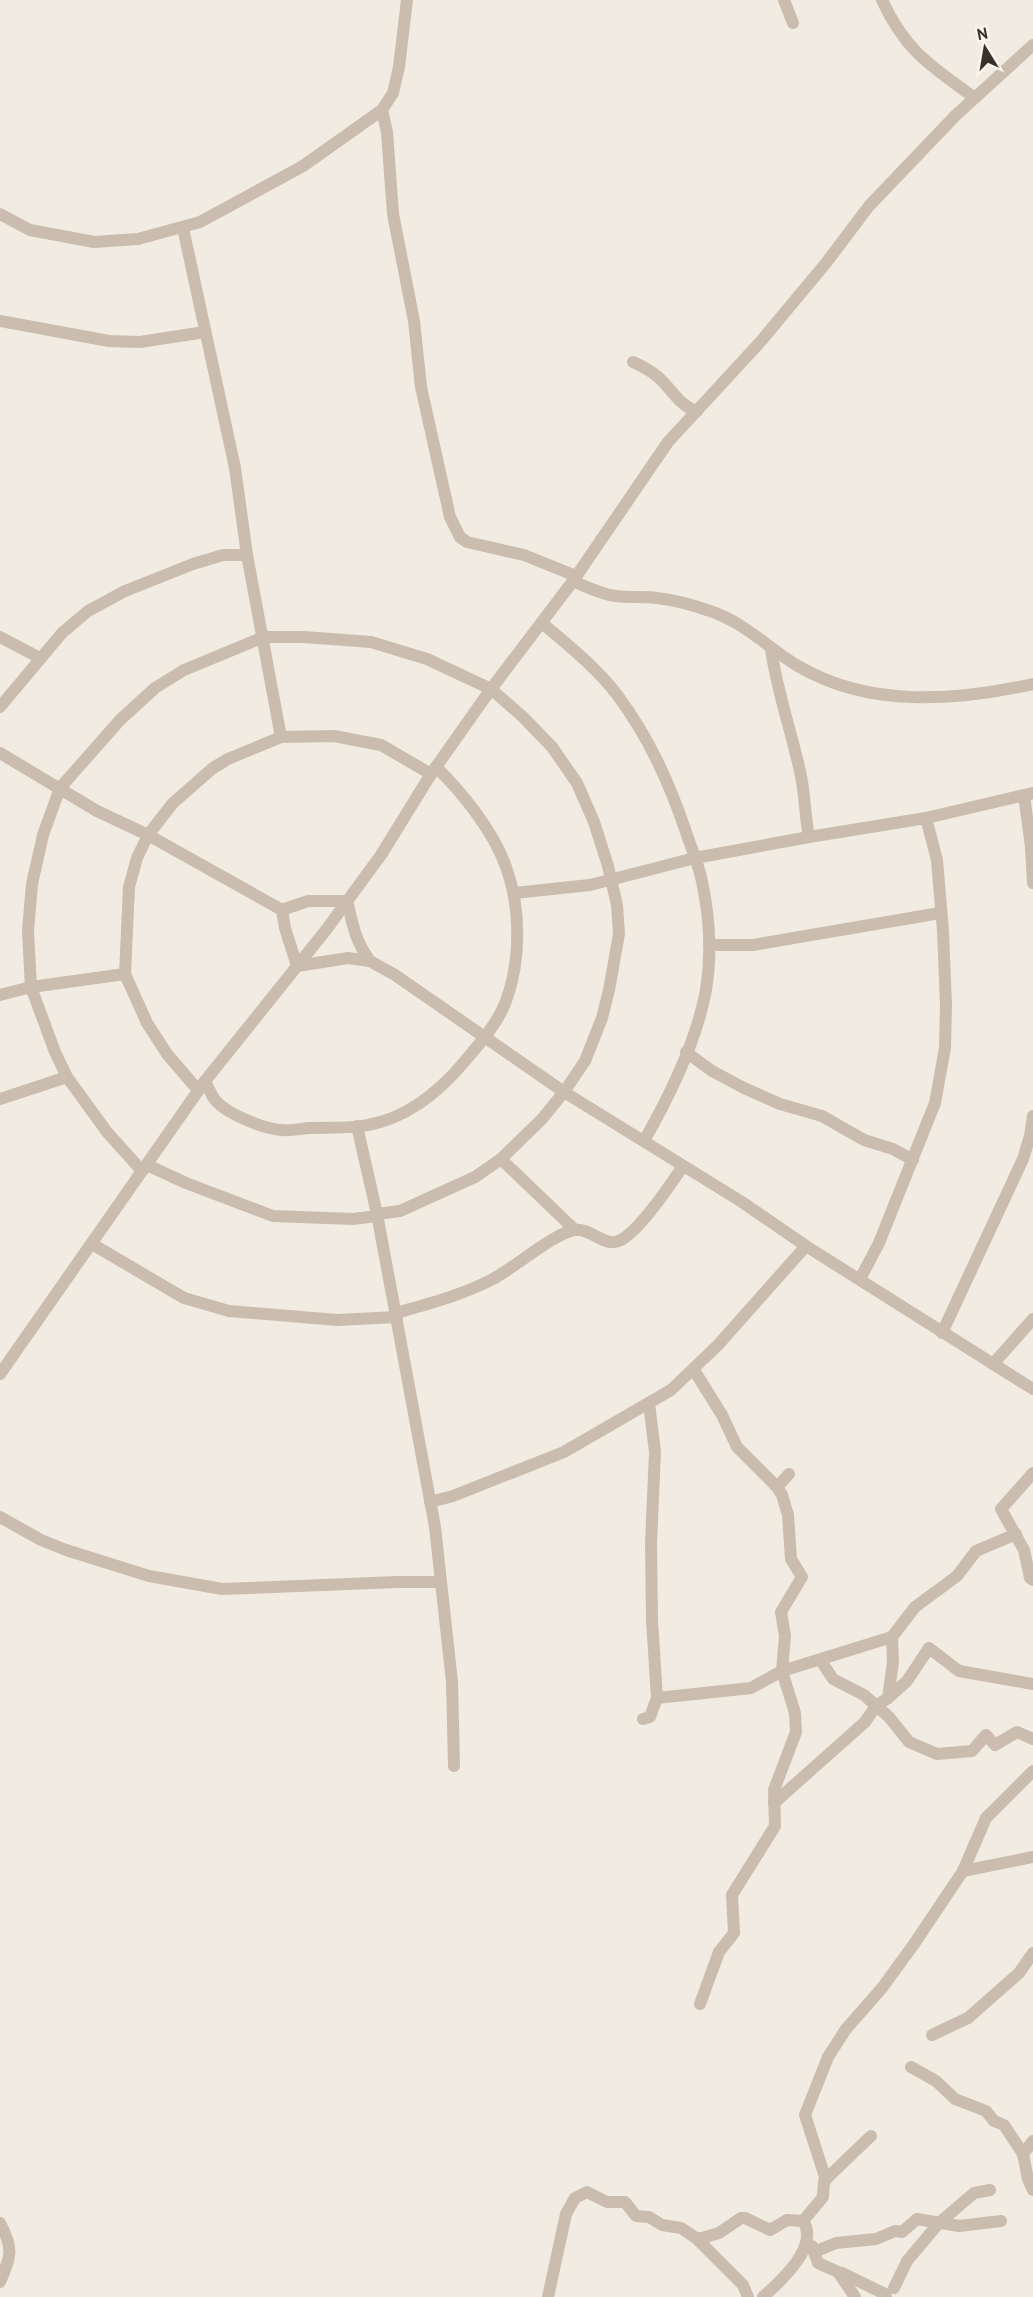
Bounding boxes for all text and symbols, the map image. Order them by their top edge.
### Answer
north arrow [955,18,1015,78]
text: N [975,22,989,44]

